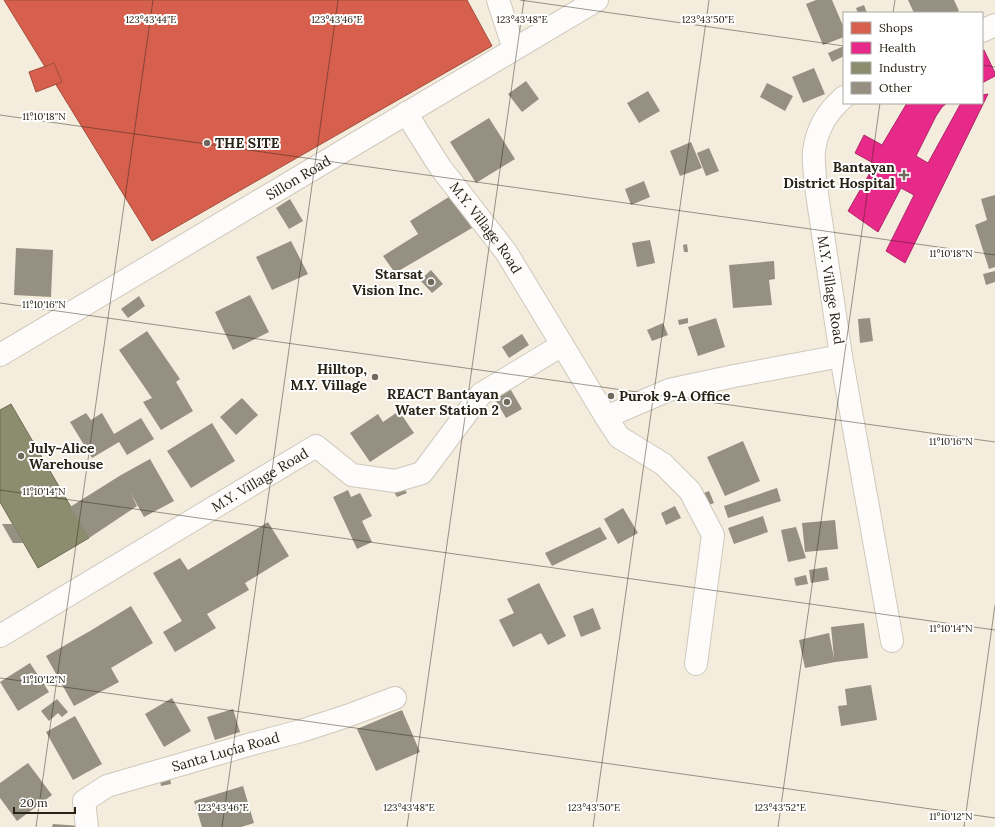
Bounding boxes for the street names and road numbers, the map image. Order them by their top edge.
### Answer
street label: Sillon Road [263,151,334,204]
street label: M.Y. Village Road [446,178,526,277]
street label: M.Y. Village Road [814,234,848,346]
street label: M.Y. Village Road [208,444,311,516]
street label: Santa Lucia Road [170,728,281,776]

